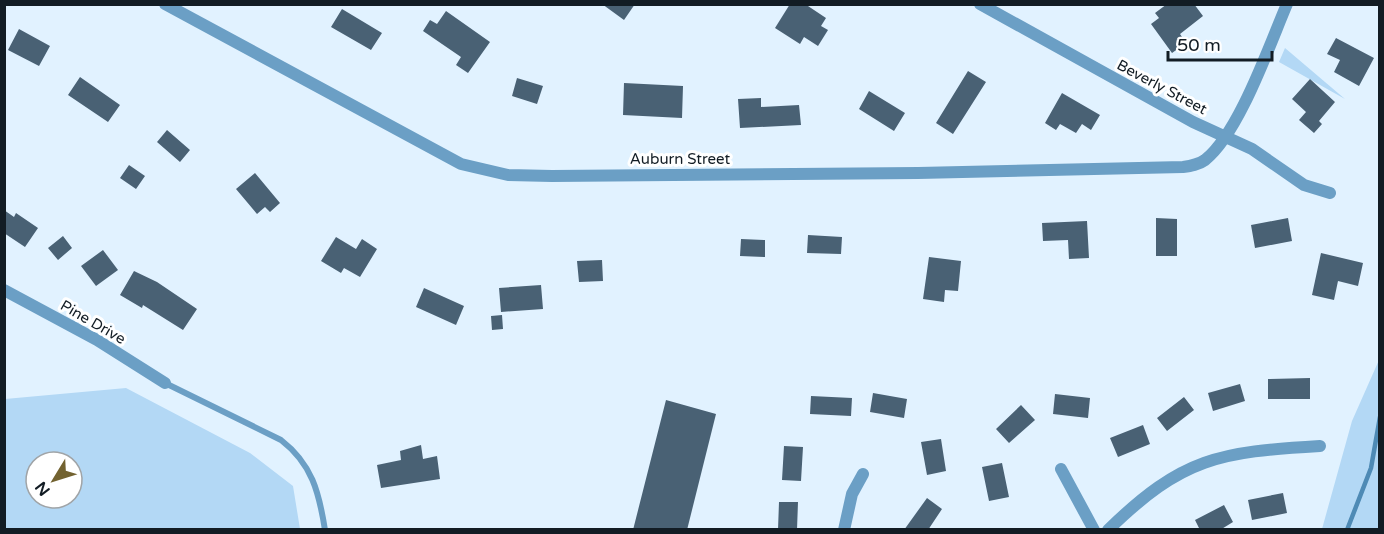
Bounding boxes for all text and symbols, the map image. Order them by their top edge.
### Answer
scale bar [1168,24,1272,62]
text: 50 m [1177,34,1221,56]
street label: Beverly Street [1114,56,1210,118]
street label: Auburn Street [630,150,730,168]
street label: Pine Drive [57,296,129,348]
north arrow [24,450,84,510]
text: N [31,477,55,500]

